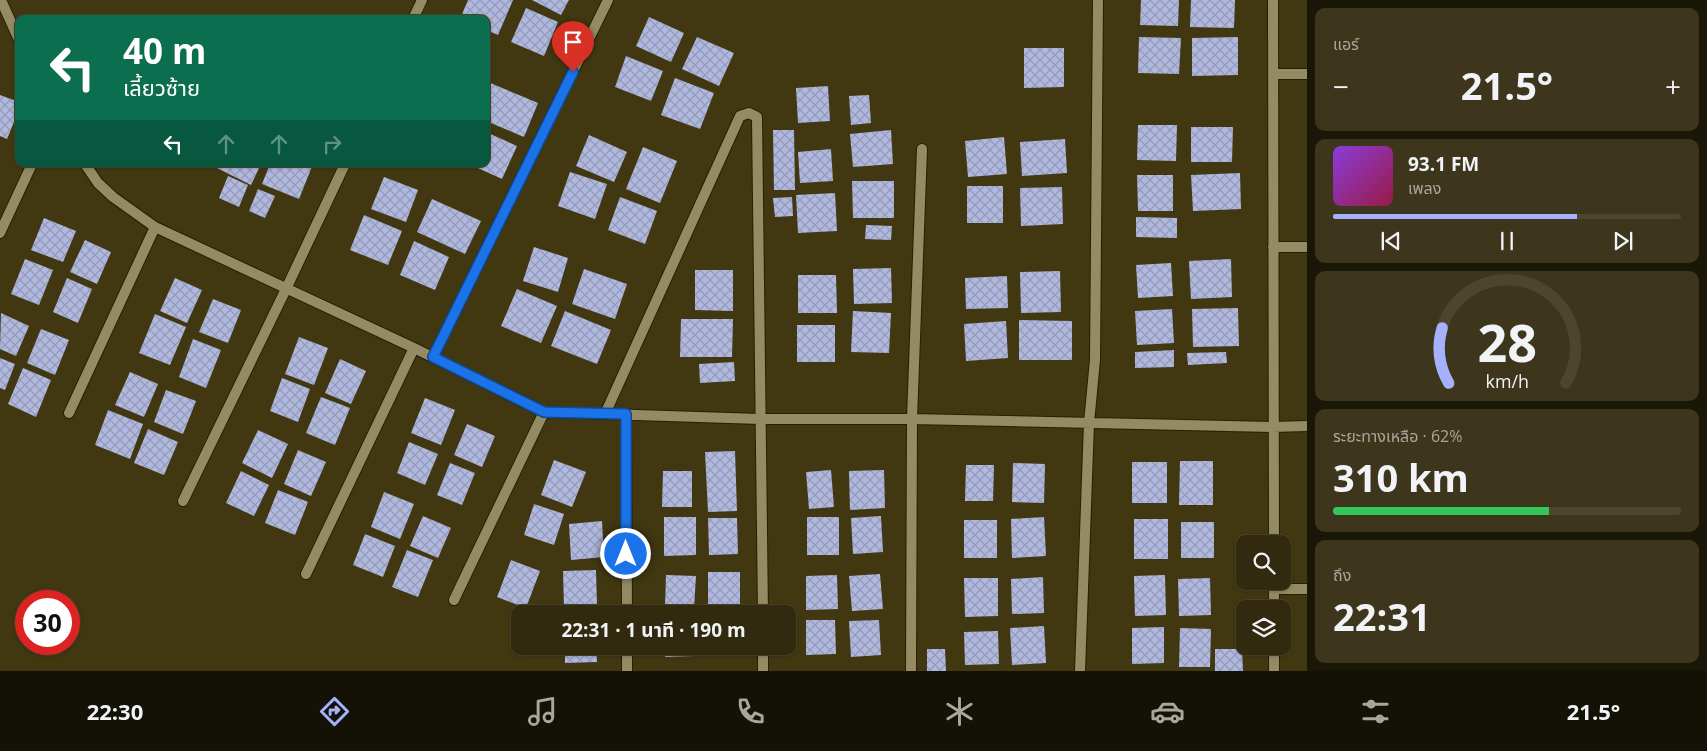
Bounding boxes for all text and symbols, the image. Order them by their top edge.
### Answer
pin [552,21,594,72]
text: 40 m [123,27,206,74]
icon: arrive [559,28,587,56]
text: แอร์ [1333,33,1359,55]
icon: left [40,35,105,100]
text: 21.5° [1461,59,1553,111]
text: − [1333,67,1349,105]
text: + [1665,67,1681,105]
text: เลี้ยวซ้าย [123,72,200,102]
icon: left [159,130,187,158]
icon: ahead [212,130,240,158]
icon: ahead [265,130,293,158]
icon: right [318,130,346,158]
text: 93.1 FM [1408,151,1479,177]
text: เพลง [1408,177,1441,199]
icon: previous [1377,227,1405,255]
icon: pause [1493,227,1521,255]
icon: next [1609,227,1637,255]
text: 28 [1477,306,1537,377]
text: km/h [1485,369,1529,393]
text: ระยะทางเหลือ · 62% [1333,425,1462,447]
text: 310 km [1333,451,1469,503]
position arrow [599,527,651,579]
map controls [1236,535,1291,655]
button: search [1236,535,1291,590]
text: ถึง [1333,564,1351,586]
speed limit sign: 30 [15,590,80,655]
text: 22:31 [1333,590,1431,642]
button: layers [1236,600,1291,655]
text: 22:31 · 1 นาที · 190 m [561,617,746,643]
icon: directions [317,694,352,729]
icon: music [525,694,560,729]
icon: phone [733,694,768,729]
icon: climate [942,694,977,729]
icon: car [1150,694,1185,729]
icon: filters [1358,694,1393,729]
text: 22:30 [87,696,143,726]
text: 21.5° [1567,696,1620,726]

